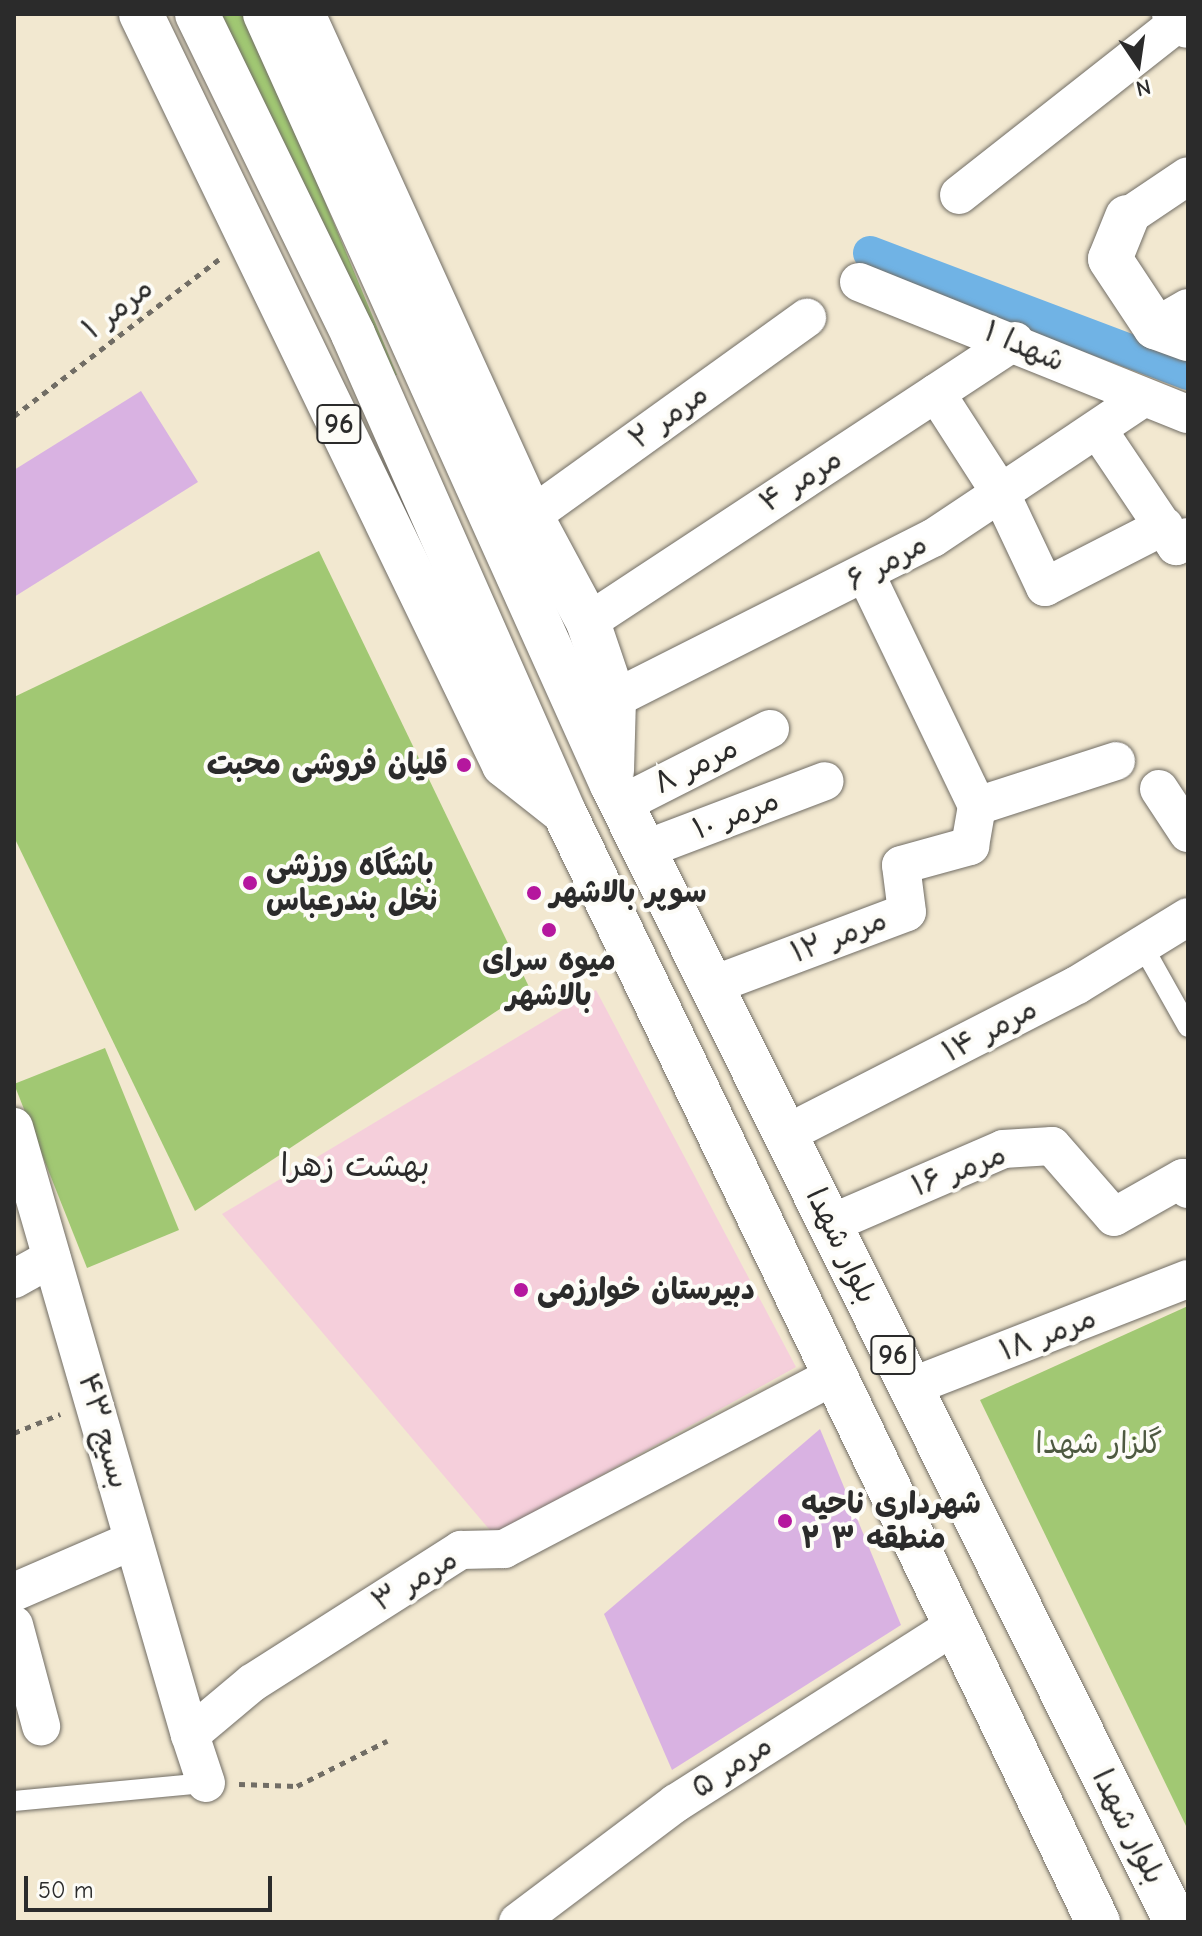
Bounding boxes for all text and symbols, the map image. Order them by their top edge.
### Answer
north arrow [1098,24,1178,104]
text: N [1133,73,1153,102]
street label: مرمر ۱ [76,270,160,348]
street label: شهدا ۱ [978,314,1070,380]
street label: مرمر ۲ [622,376,716,458]
road number: 96 [315,400,363,448]
street label: مرمر ۴ [753,441,849,521]
street label: مرمر ۶ [840,526,934,600]
street label: مرمر ۸ [648,730,744,802]
place label: قلیان فروشی محبت [207,747,448,783]
marker: قلیان فروشی محبت [455,756,473,774]
street label: مرمر ۱۰ [688,782,784,848]
place label: باشگاه ورزشی نخل بندرعباس [266,848,437,918]
marker: باشگاه ورزشی نخل بندرعباس [241,874,259,892]
place label: سوپر بالاشهر [550,875,707,911]
marker: سوپر بالاشهر [525,884,543,902]
street label: مرمر ۱۲ [786,902,892,972]
marker: میوه سرای بالاشهر [540,921,558,939]
place label: میوه سرای بالاشهر [482,943,616,1014]
street label: مرمر ۱۴ [937,991,1043,1071]
street label: مرمر ۱۶ [907,1137,1011,1205]
district label: بهشت زهرا [281,1147,429,1185]
street label: بلوار شهدا [798,1182,884,1310]
place label: دبیرستان خوارزمی [537,1272,755,1308]
marker: دبیرستان خوارزمی [512,1281,530,1299]
street label: مرمر ۱۸ [995,1300,1101,1370]
road number: 96 [869,1331,917,1379]
street label: بسیج ۴۳ [69,1369,137,1493]
park label: گلزار شهدا [1036,1426,1162,1462]
place label: شهرداری ناحیه ۲ منطقه ۳ [801,1486,981,1556]
marker: شهرداری ناحیه ۲ منطقه ۳ [776,1512,794,1530]
street label: مرمر ۳ [366,1542,464,1620]
street label: مرمر ۵ [685,1728,779,1806]
street label: بلوار شهدا [1084,1764,1172,1890]
scale bar [28,1860,276,1910]
text: 50 m [38,1876,94,1904]

